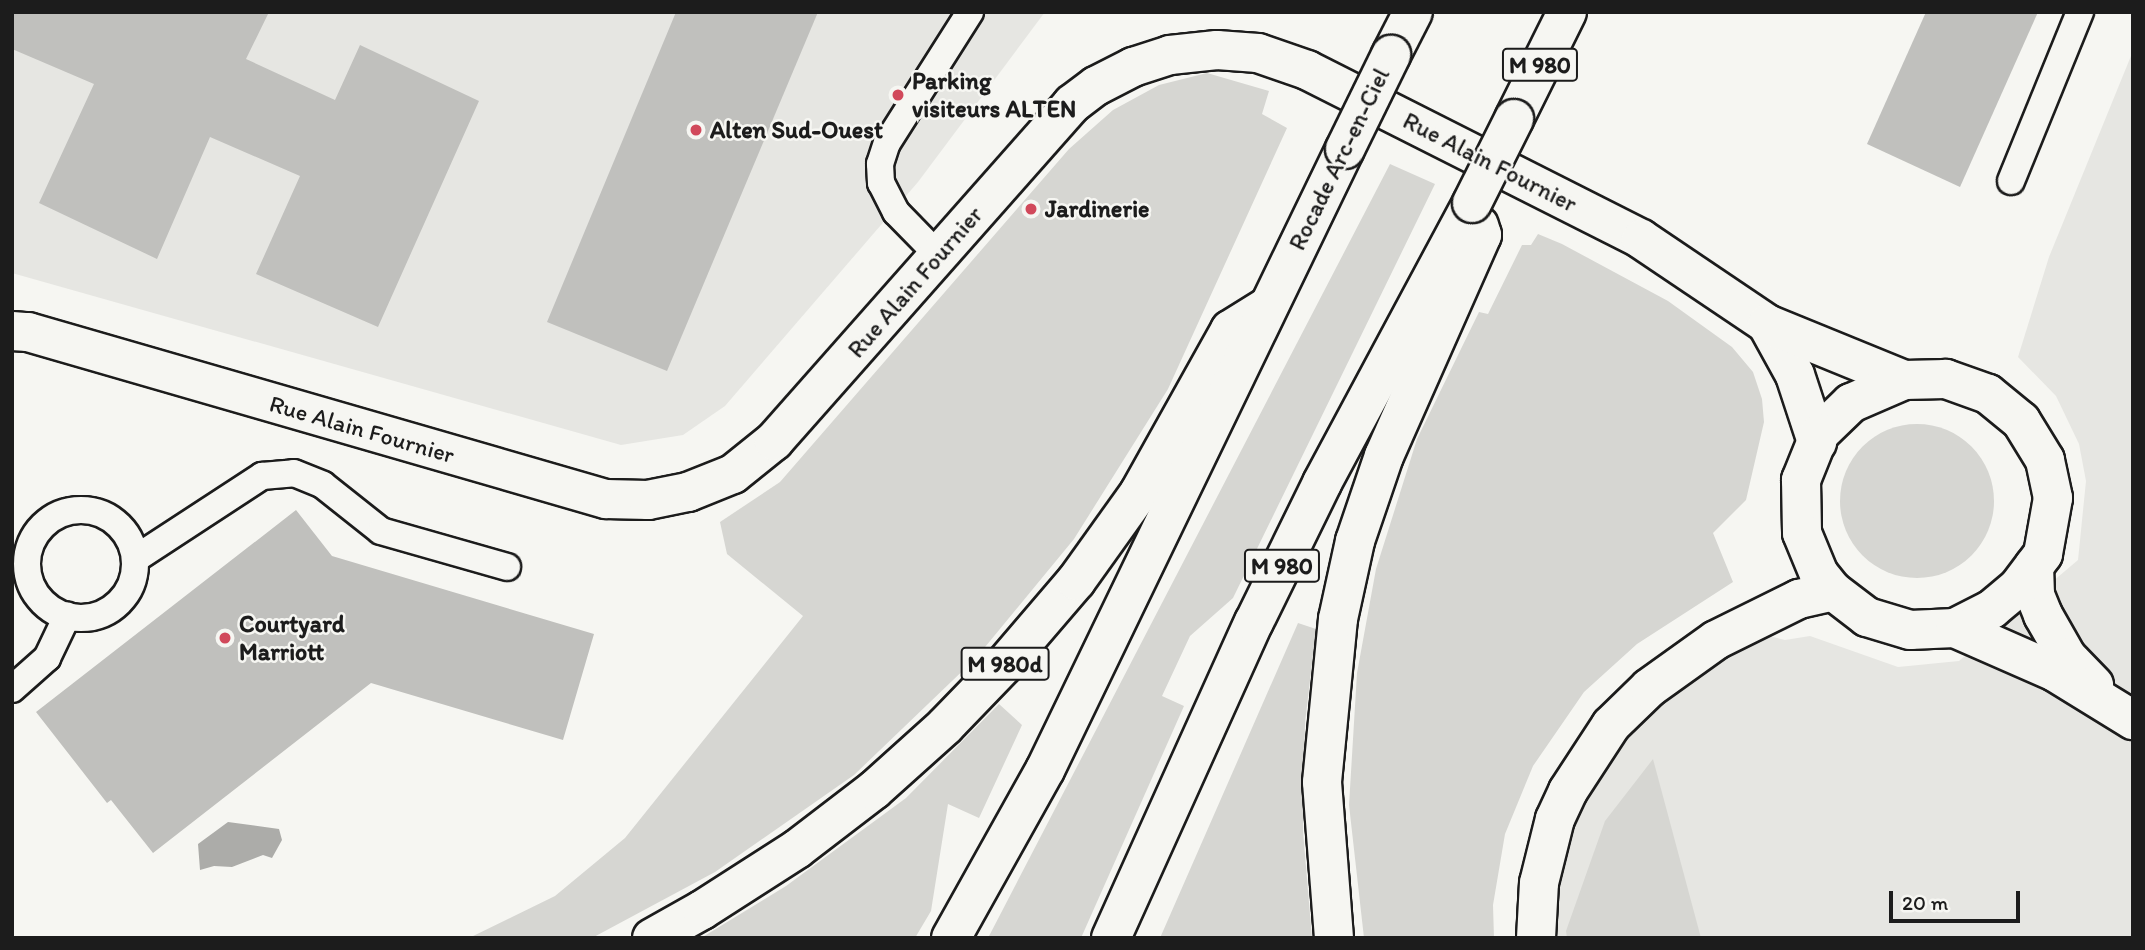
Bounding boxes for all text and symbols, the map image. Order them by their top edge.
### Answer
road number: M 980 [1502,46,1578,85]
street label: Rocade Arc-en-Ciel [1282,63,1396,255]
place label: Parking visiteurs ALTEN [912,67,1076,123]
marker: Parking visiteurs ALTEN [890,87,906,103]
street label: Rue Alain Fournier [1399,106,1581,218]
place label: Alten Sud-Ouest [710,116,883,144]
marker: Alten Sud-Ouest [688,122,704,138]
place label: Jardinerie [1045,195,1149,223]
street label: Rue Alain Fournier [842,201,988,363]
marker: Jardinerie [1023,201,1039,217]
street label: Rue Alain Fournier [267,389,457,469]
road number: M 980 [1244,546,1320,586]
place label: Courtyard Marriott [239,610,345,666]
marker: Courtyard Marriott [217,630,233,646]
road number: M 980d [960,644,1050,684]
scale bar [1893,876,2024,920]
text: 20 m [1902,890,1948,915]

